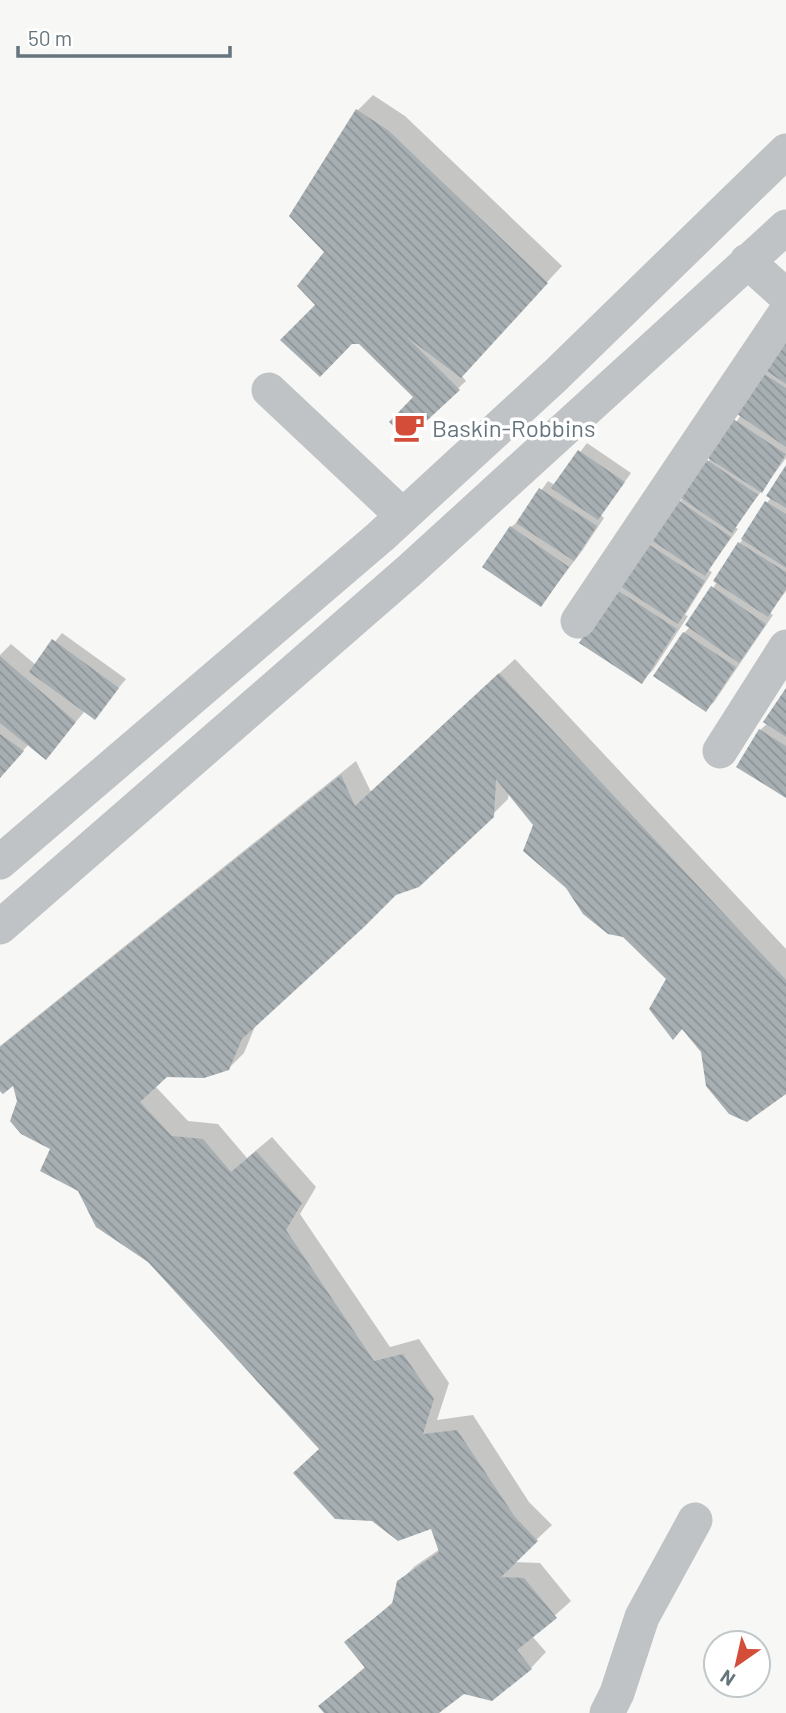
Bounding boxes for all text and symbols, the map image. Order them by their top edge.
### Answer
scale bar [18,14,229,58]
text: 50 m [28,25,72,50]
cafe icon: Baskin-Robbins [392,410,426,444]
place label: Baskin-Robbins [432,413,596,442]
north arrow [702,1629,772,1699]
text: N [716,1665,739,1692]

